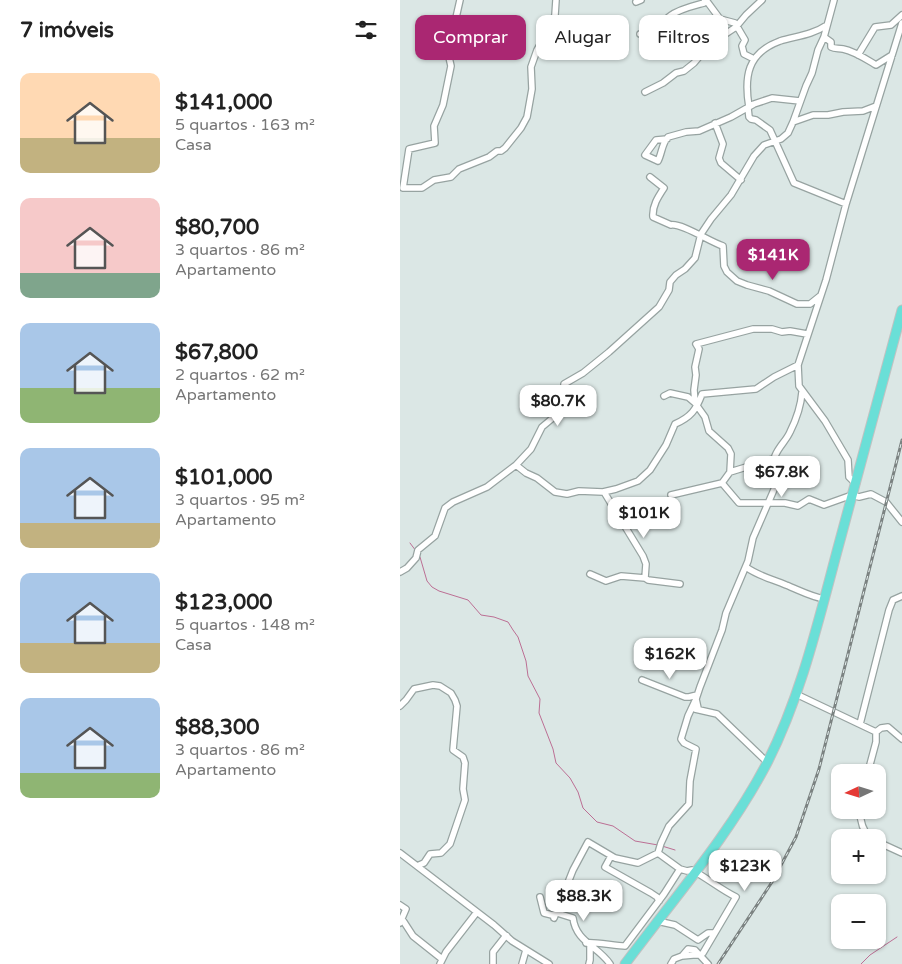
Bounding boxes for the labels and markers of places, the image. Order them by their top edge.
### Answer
pin: $141K [738,238,808,281]
pin: $80.7K [517,384,599,427]
pin: $67.8K [741,456,823,498]
pin: $101K [609,496,679,539]
pin: $162K [635,638,705,680]
pin: $123K [710,850,780,892]
pin: $88.3K [543,880,625,922]

